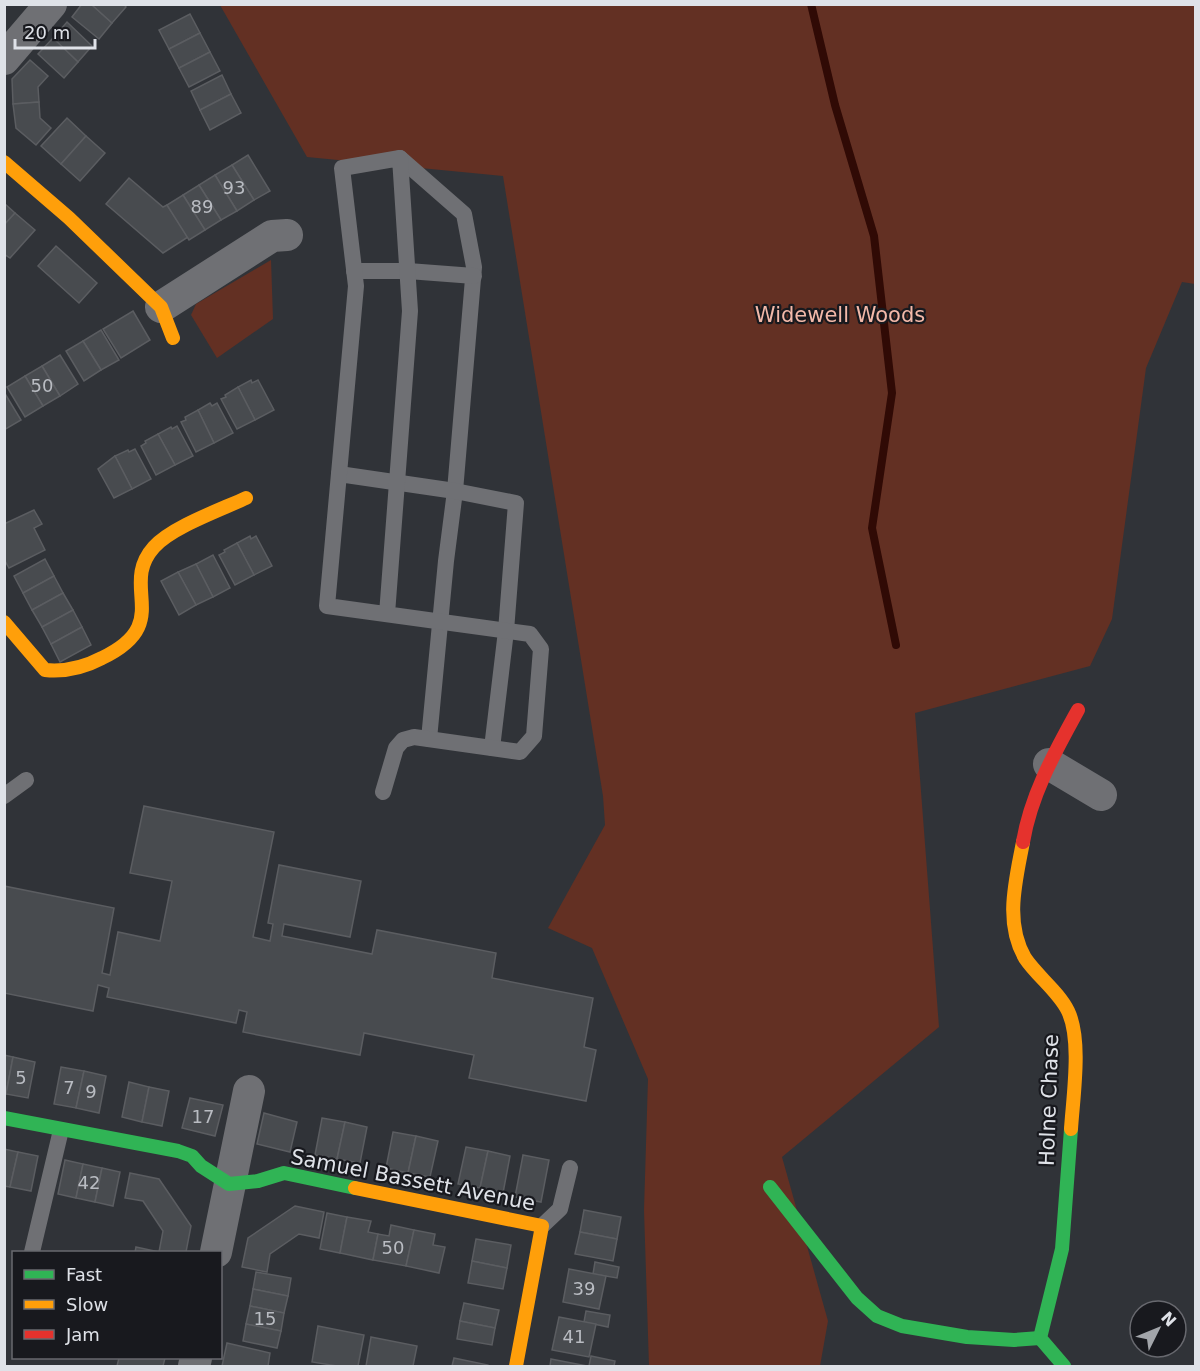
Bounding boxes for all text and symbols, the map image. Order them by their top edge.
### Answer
scale bar [15,12,94,50]
text: 20 m [24,22,70,43]
house number: 93 [223,177,245,198]
house number: 89 [191,196,213,217]
park label: Widewell Woods [755,303,925,327]
house number: 50 [31,375,53,396]
street label: Holne Chase [1035,1034,1063,1166]
house number: 5 [15,1067,27,1088]
house number: 7 [63,1077,75,1098]
house number: 9 [85,1081,97,1102]
house number: 17 [192,1106,214,1127]
street label: Samuel Bassett Avenue [289,1144,537,1216]
house number: 42 [78,1172,100,1193]
house number: 50 [382,1237,404,1258]
legend [12,1251,222,1359]
text: Fast [66,1264,102,1285]
house number: 39 [573,1278,595,1299]
text: Slow [66,1294,108,1315]
north arrow [1128,1299,1188,1359]
house number: 15 [254,1308,276,1329]
text: N [1157,1308,1180,1330]
text: Jam [65,1324,100,1345]
house number: 41 [563,1326,585,1347]

